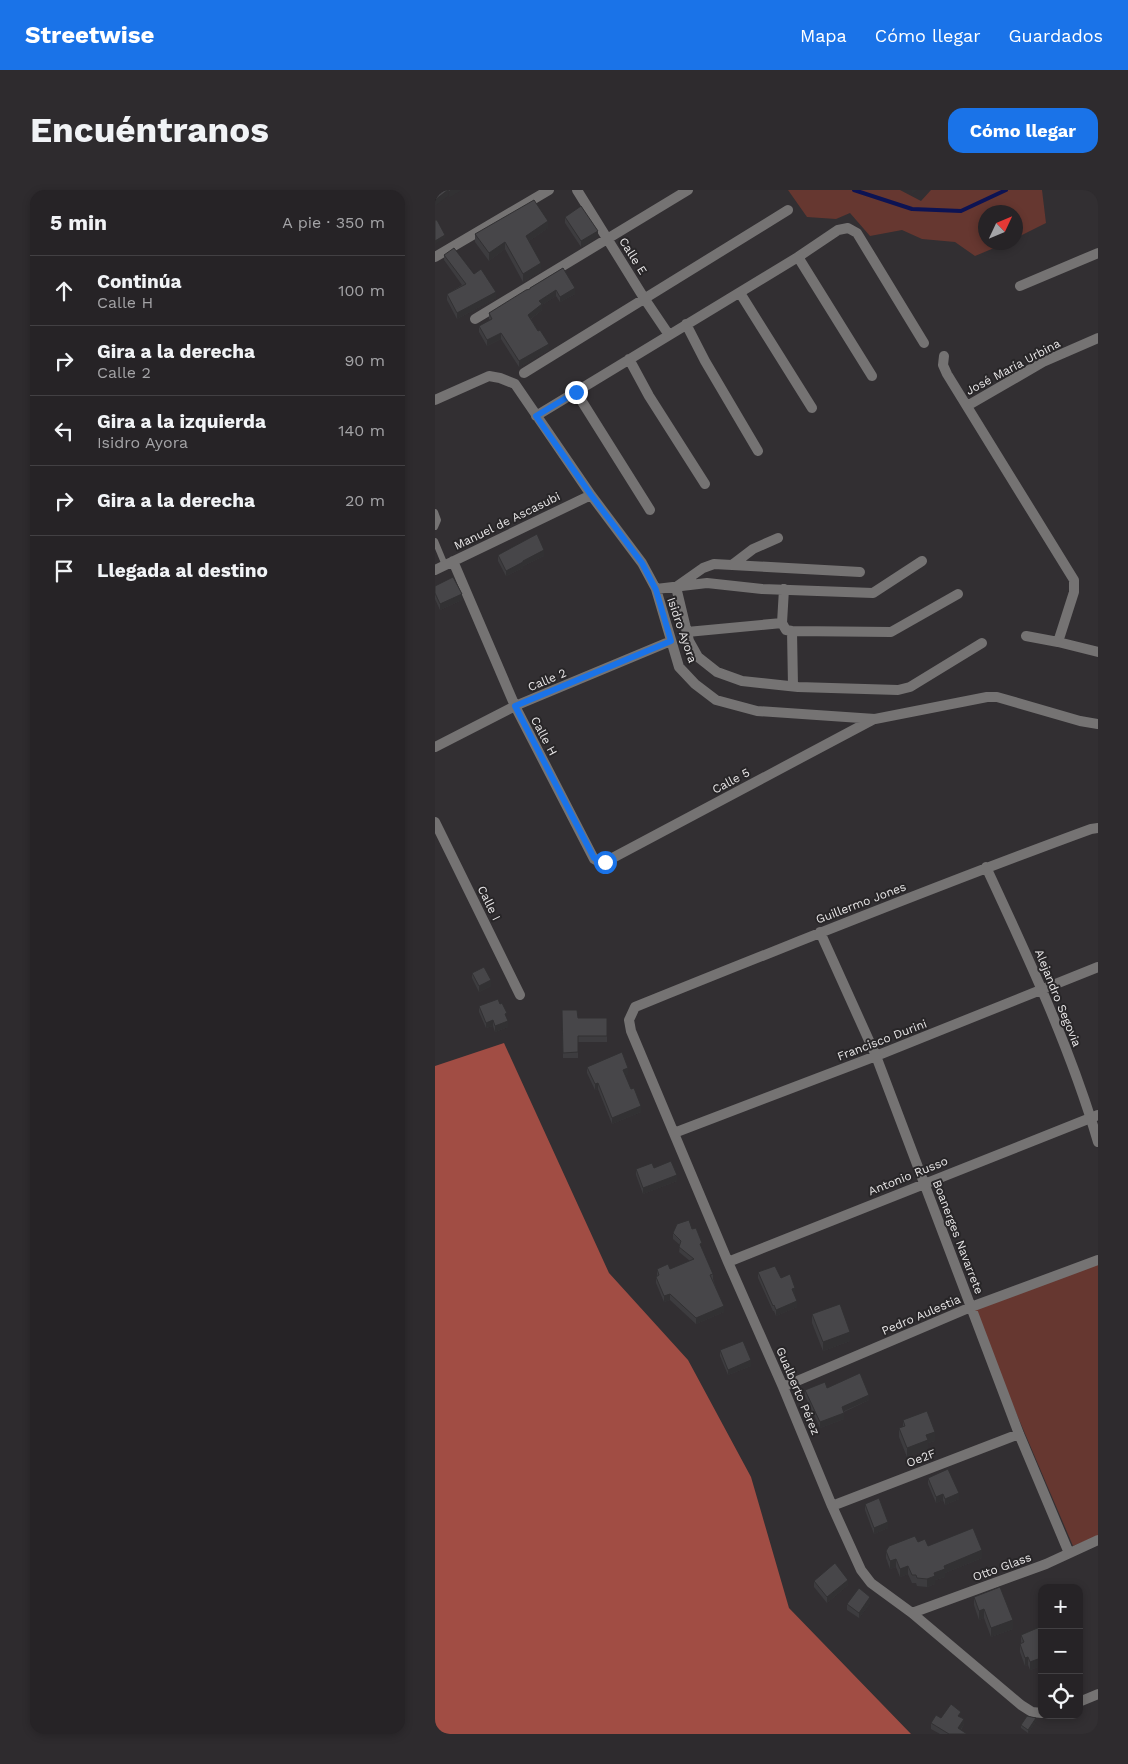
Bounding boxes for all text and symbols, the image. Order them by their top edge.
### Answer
text: Streetwise [25,21,154,49]
text: Mapa [800,25,847,46]
text: Cómo llegar [875,25,981,46]
text: Guardados [1009,25,1103,46]
button: Cómo llegar [948,108,1098,153]
text: Encuéntranos [30,109,269,151]
north arrow [978,205,1023,250]
text: 5 min [50,210,107,235]
text: A pie · 350 m [282,213,385,232]
street label: Calle E [616,235,650,277]
text: Continúa [97,270,181,293]
icon: ahead [50,277,78,305]
text: 100 m [338,281,385,300]
text: Calle H [97,293,153,312]
street label: José María Urbina [963,336,1063,398]
text: Gira a la derecha [97,340,255,363]
icon: right [50,347,78,375]
text: 90 m [344,351,385,370]
text: Calle 2 [97,363,151,382]
route end [565,381,588,404]
text: Gira a la izquierda [97,410,266,433]
icon: left [50,417,78,445]
text: 140 m [338,421,385,440]
text: Isidro Ayora [97,433,188,452]
icon: right [50,487,78,515]
text: Gira a la derecha [97,489,255,512]
street label: Manuel de Ascasubi [452,489,562,553]
text: 20 m [345,491,385,510]
icon: arrive [50,557,78,585]
text: Llegada al destino [97,559,268,582]
street label: Isidro Ayora [664,595,700,665]
street label: Calle 2 [526,666,568,694]
street label: Calle H [528,714,560,758]
street label: Calle 5 [710,765,752,797]
route start [594,851,617,874]
street label: Guillermo Jones [814,879,908,927]
street label: Calle I [475,883,503,923]
street label: Alejandro Segovia [1032,947,1084,1049]
street label: Francisco Durini [835,1016,929,1064]
street label: Antonio Russo [866,1154,950,1198]
street label: Boanerges Navarrete [930,1178,986,1296]
street label: Pedro Aulestia [879,1292,963,1338]
street label: Gualberto Pérez [773,1345,823,1437]
street label: Oe2F [904,1446,938,1470]
street label: Otto Glass [971,1550,1033,1584]
map controls [1038,1584,1083,1719]
button: + [1038,1584,1083,1629]
button: − [1038,1629,1083,1674]
button: locate [1038,1674,1083,1719]

